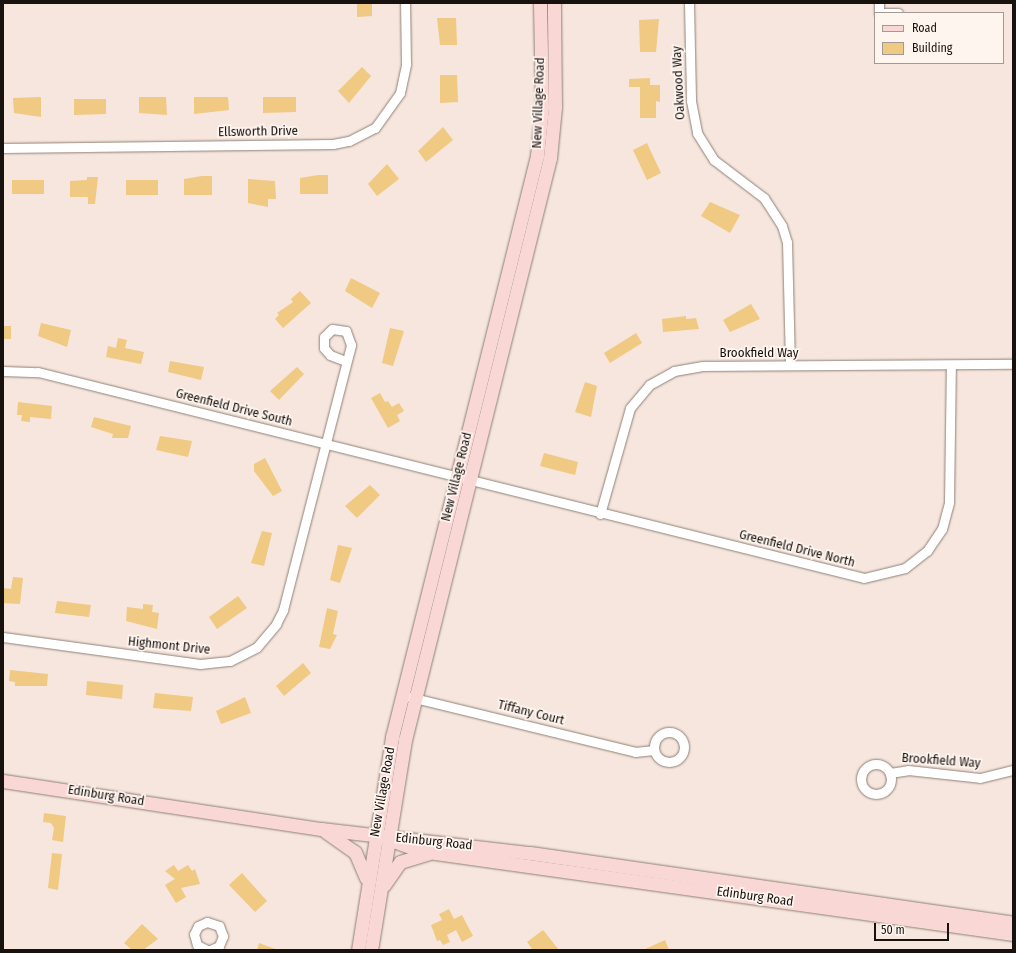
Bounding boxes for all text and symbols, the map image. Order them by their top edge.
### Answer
legend [874,12,1004,64]
text: Road [912,21,937,35]
text: Building [912,41,952,55]
street label: Oakwood Way [669,46,689,120]
street label: New Village Road [530,57,548,149]
street label: Ellsworth Drive [218,124,298,140]
street label: Brookfield Way [720,345,798,361]
street label: Greenfield Drive South [174,386,294,430]
street label: New Village Road [438,431,476,523]
street label: Greenfield Drive North [737,527,857,571]
street label: Highmont Drive [127,634,211,658]
street label: Tiffany Court [496,697,566,729]
street label: New Village Road [367,746,399,838]
street label: Brookfield Way [901,750,981,772]
street label: Edinburg Road [67,782,145,810]
street label: Edinburg Road [395,830,473,854]
street label: Edinburg Road [716,884,794,910]
scale bar [876,915,951,941]
text: 50 m [881,923,905,937]

